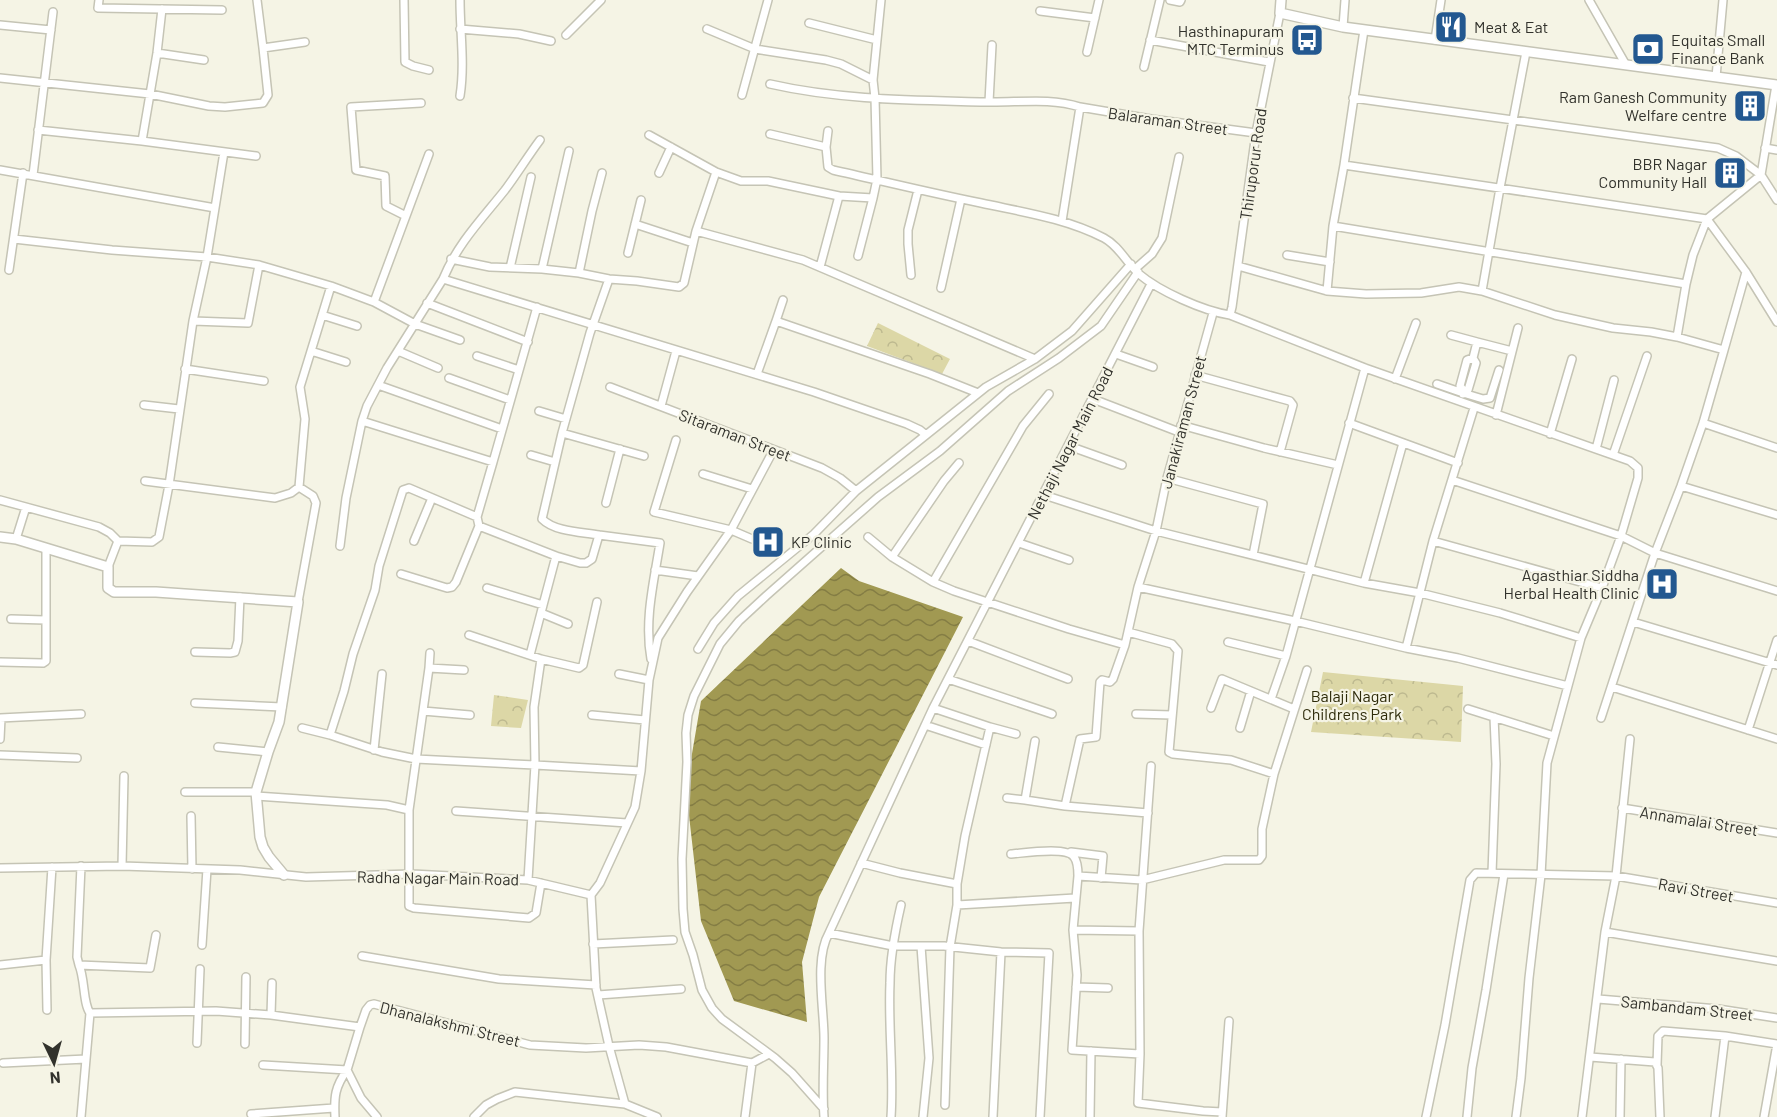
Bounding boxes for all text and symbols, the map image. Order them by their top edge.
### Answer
restaurant icon: Meat & Eat [1433,9,1469,45]
place label: Meat & Eat [1474,17,1548,36]
place label: Hasthinapuram MTC Terminus [1178,21,1284,58]
bus stop icon: Hasthinapuram MTC Terminus [1289,22,1325,58]
place label: Equitas Small Finance Bank [1671,30,1765,67]
bank icon: Equitas Small Finance Bank [1630,31,1666,67]
place label: Ram Ganesh Community Welfare centre [1559,87,1728,124]
building icon: Ram Ganesh Community Welfare centre [1732,88,1768,124]
street label: Balaraman Street [1107,103,1229,138]
street label: Thiruporur Road [1235,107,1270,221]
place label: BBR Nagar Community Hall [1598,154,1707,191]
building icon: BBR Nagar Community Hall [1712,155,1748,191]
street label: Janakiraman Street [1156,353,1209,491]
street label: Nethaji Nagar Main Road [1023,363,1116,522]
street label: Sitaraman Street [677,404,794,465]
hospital icon: KP Clinic [750,524,786,560]
place label: KP Clinic [791,532,852,551]
place label: Agasthiar Siddha Herbal Health Clinic [1503,565,1639,602]
hospital icon: Agasthiar Siddha Herbal Health Clinic [1644,566,1680,602]
park label: Balaji Nagar Childrens Park [1302,686,1402,723]
street label: Annamalai Street [1639,802,1760,839]
street label: Radha Nagar Main Road [357,867,519,888]
street label: Ravi Street [1657,874,1735,905]
street label: Sambandam Street [1620,991,1754,1024]
street label: Dhanalakshmi Street [378,997,522,1050]
north arrow [24,1033,84,1093]
text: N [49,1069,61,1088]

